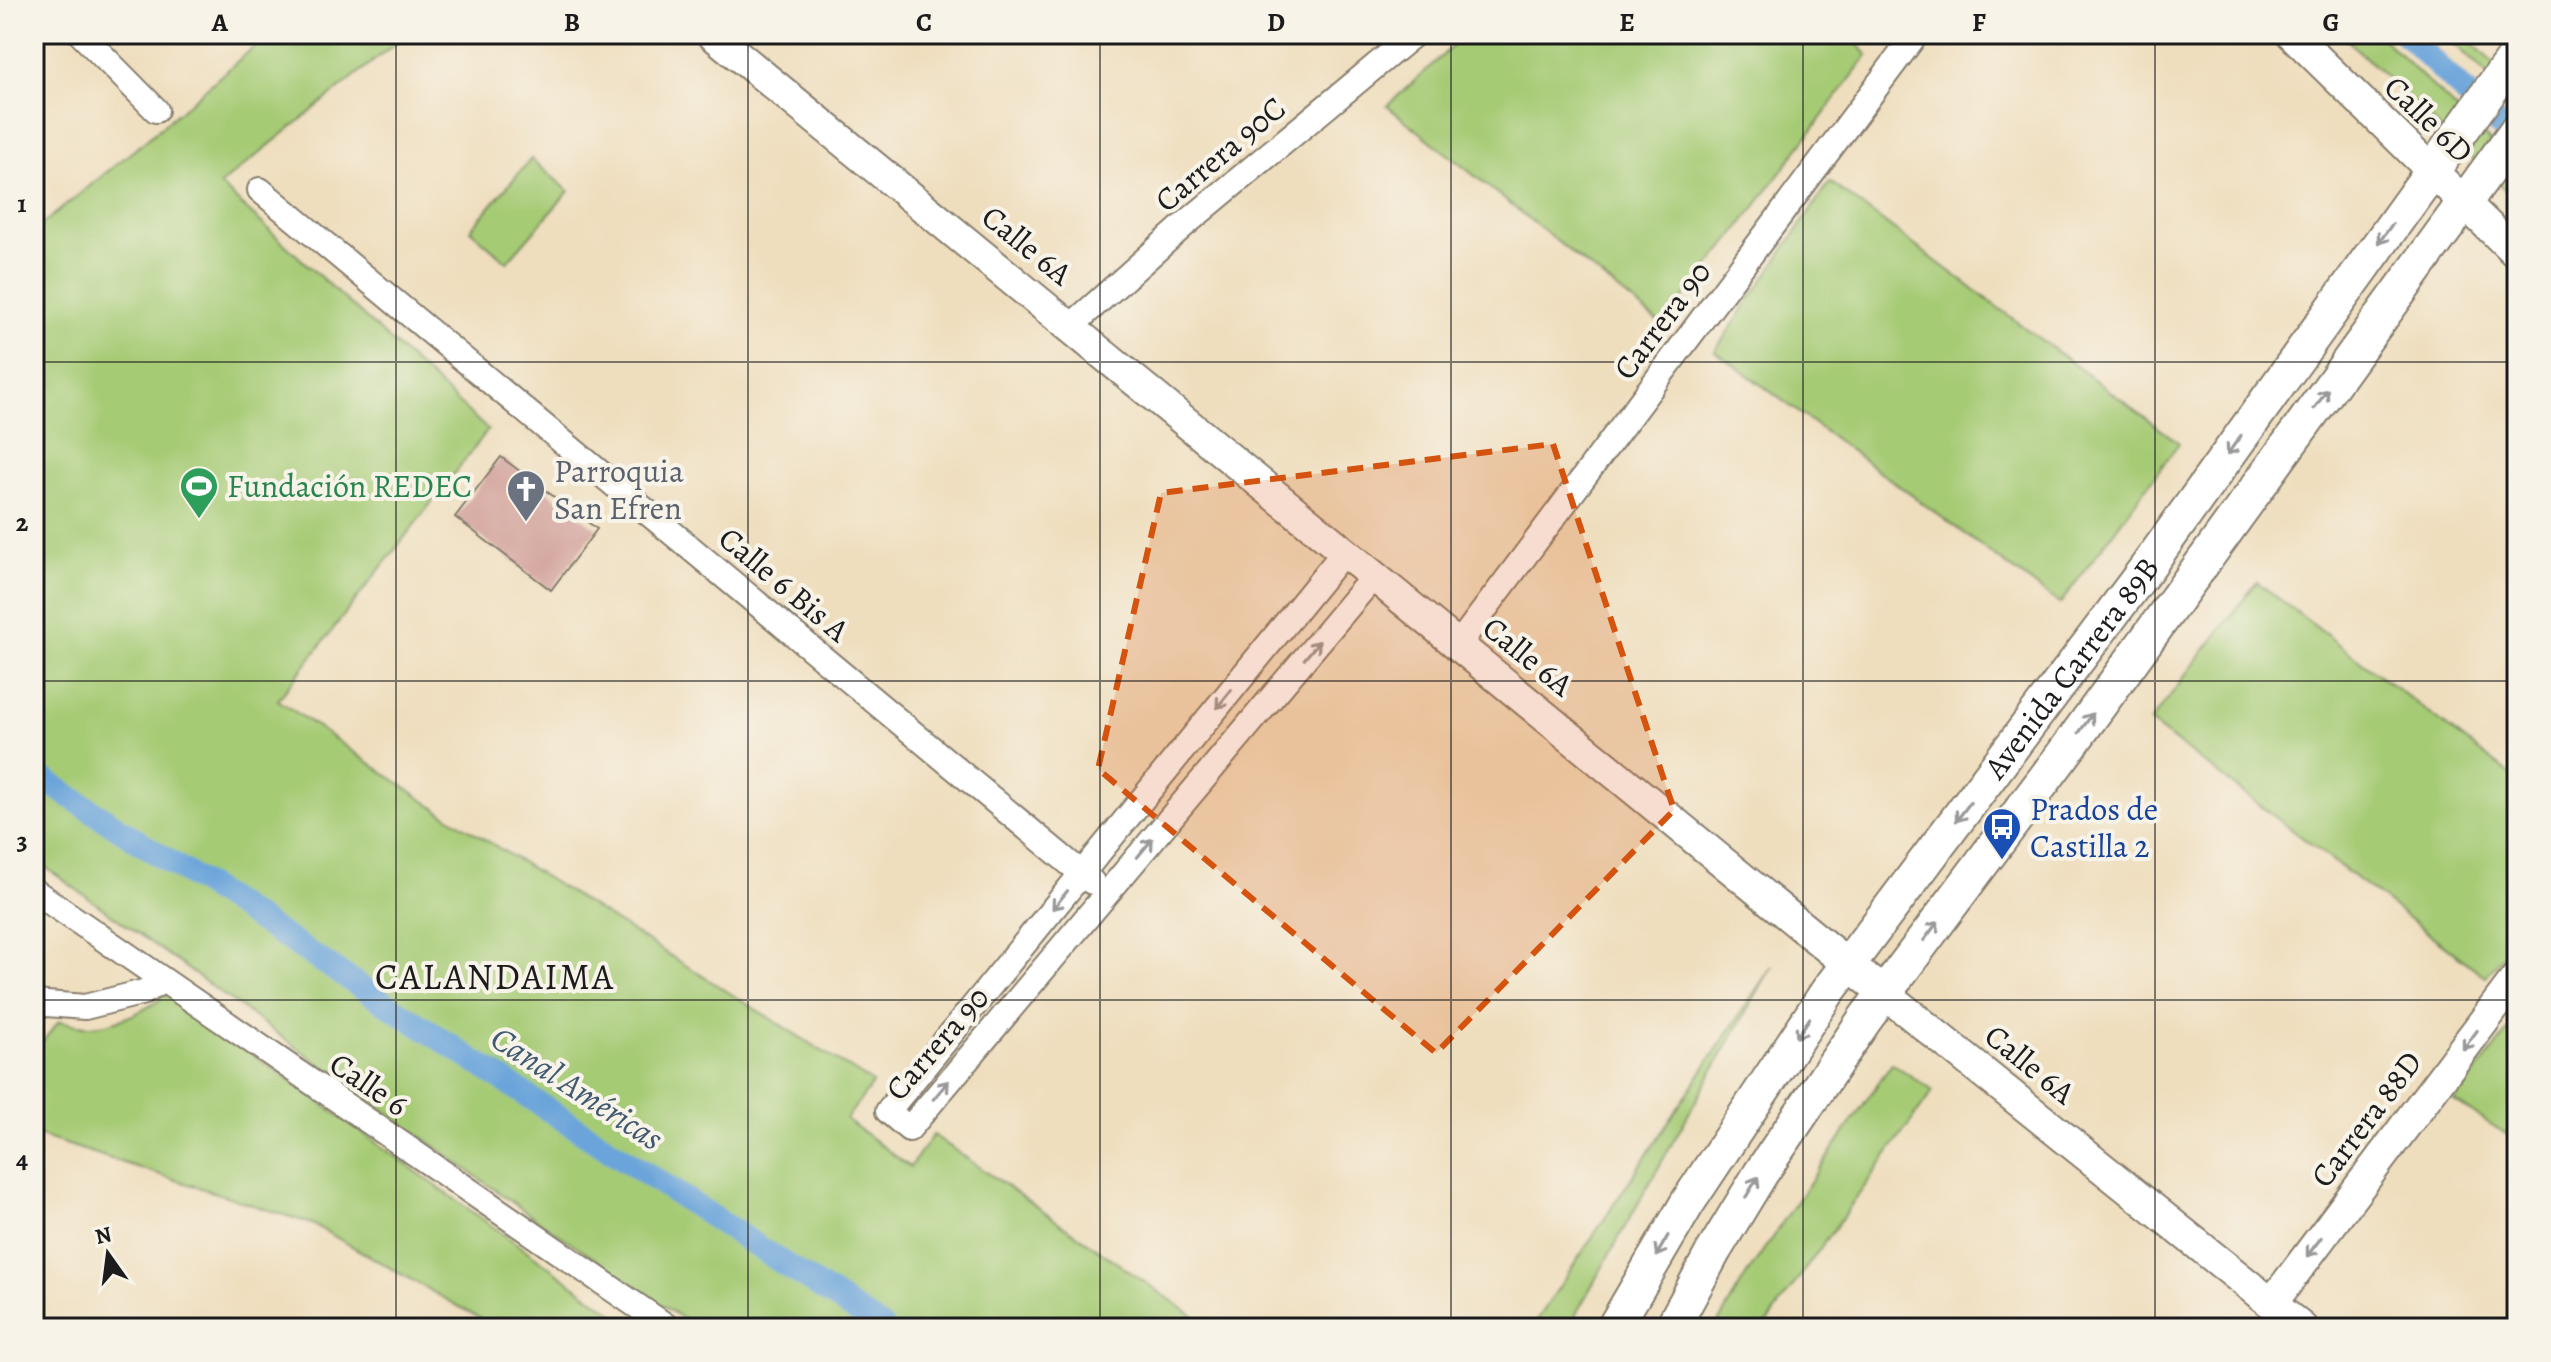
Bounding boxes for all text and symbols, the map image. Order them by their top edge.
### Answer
text: A [211,5,229,40]
text: B [564,5,580,40]
text: C [916,5,932,40]
text: D [1267,5,1285,40]
text: E [1619,5,1635,40]
text: F [1972,5,1986,40]
text: G [2322,5,2340,40]
street label: Calle 6D [2375,65,2483,173]
street label: Carrera 90C [1145,86,1295,222]
text: 1 [17,186,27,221]
street label: Calle 6A [972,195,1083,296]
one-way arrow [2377,222,2394,244]
street label: Carrera 90 [1603,252,1721,388]
one-way arrow [2313,389,2330,411]
one-way arrow [2226,434,2243,455]
place label: Parroquia San Efren [554,449,684,530]
place label: Fundación REDEC [227,464,472,508]
sports icon: Fundación REDEC [178,465,220,520]
church icon: Parroquia San Efren [505,468,547,523]
text: 2 [16,505,29,540]
street label: Calle 6 Bis A [709,516,860,652]
street label: Avenida Carrera 89B [1973,548,2169,788]
street label: Calle 6A [1473,606,1584,707]
one-way arrow [1303,640,1321,660]
one-way arrow [1215,688,1233,709]
one-way arrow [2078,712,2094,734]
place label: Prados de Castilla 2 [2030,787,2158,868]
one-way arrow [1955,801,1972,822]
bus stop icon: Prados de Castilla 2 [1981,806,2023,861]
text: 3 [16,823,28,858]
one-way arrow [1136,839,1154,859]
one-way arrow [1051,889,1068,910]
one-way arrow [1922,921,1939,942]
district label: CALANDAIMA [375,952,615,1001]
street label: Carrera 90 [875,976,999,1110]
street label: Calle 6A [1975,1014,2086,1115]
water label: Canal Américas [482,1015,673,1162]
one-way arrow [1795,1017,1811,1039]
one-way arrow [2462,1028,2479,1050]
street label: Calle 6 [321,1042,417,1126]
street label: Carrera 88D [2300,1042,2432,1196]
one-way arrow [932,1081,950,1101]
text: 4 [16,1142,28,1177]
one-way arrow [1744,1176,1760,1199]
north arrow [68,1214,148,1294]
text: N [92,1219,115,1252]
one-way arrow [1653,1234,1669,1257]
one-way arrow [2305,1236,2322,1258]

